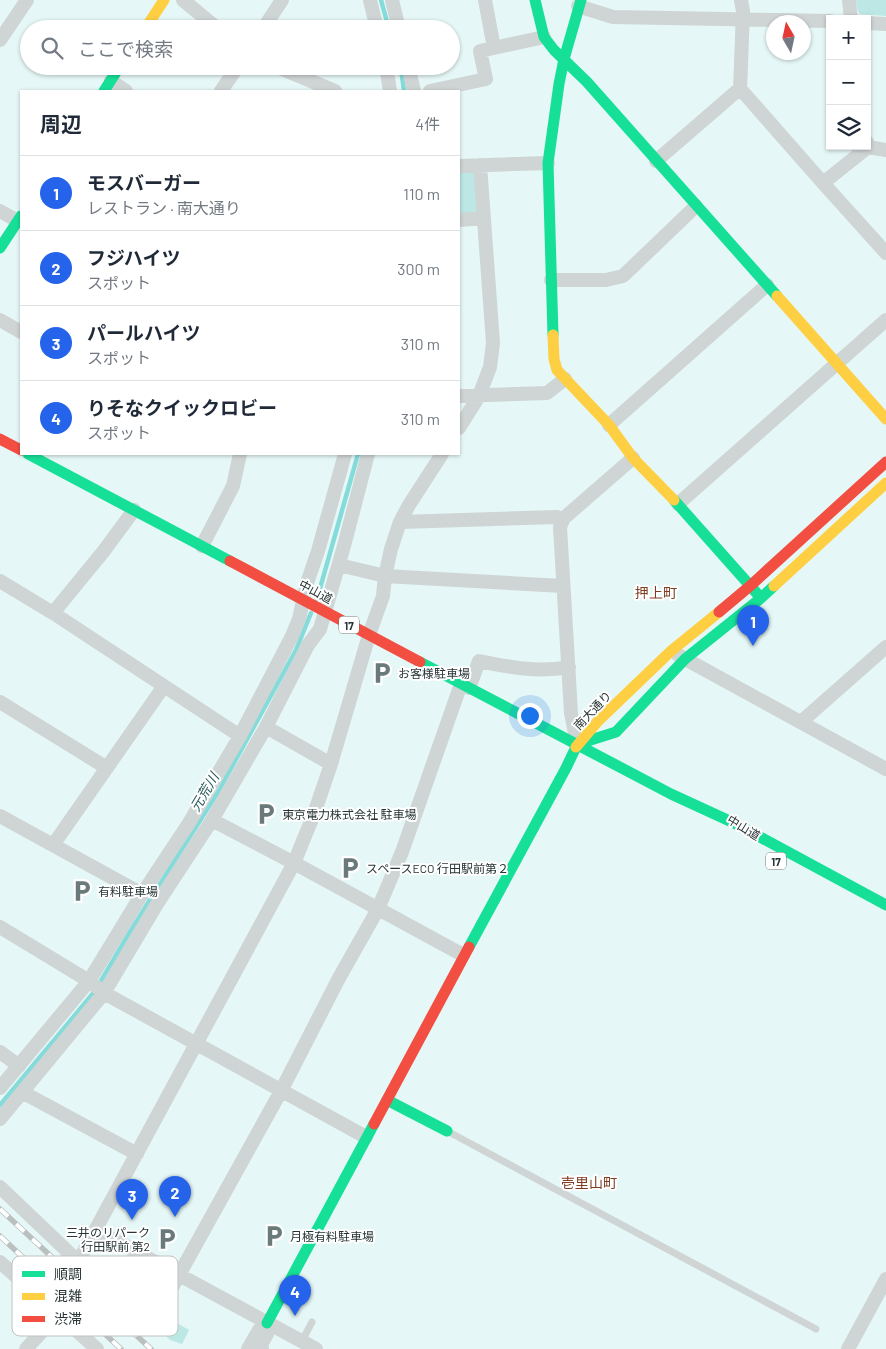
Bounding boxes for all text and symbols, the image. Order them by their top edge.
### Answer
north arrow [766,15,811,60]
map controls [826,15,871,150]
button: + [826,15,871,60]
search box [20,20,460,75]
icon: search [38,34,66,62]
text: ここで検索 [78,37,173,60]
button: − [826,60,871,105]
button: layers [826,105,871,150]
text: 周辺 [40,111,82,136]
text: 4件 [415,114,440,133]
text: モスバーガー [87,171,201,194]
text: 1 [53,184,59,203]
text: 110 m [403,184,440,203]
text: レストラン · 南大通り [87,198,241,217]
text: フジハイツ [87,246,180,269]
text: 2 [52,259,60,278]
text: 300 m [397,259,440,278]
text: スポット [87,273,151,292]
text: パールハイツ [87,321,201,344]
text: 3 [52,334,60,353]
text: 310 m [401,334,440,353]
text: スポット [87,348,151,367]
text: りそなクイックロビー [87,396,277,419]
text: 4 [51,409,61,428]
text: 310 m [401,409,440,428]
text: スポット [87,423,151,442]
street label: 中山道 [297,576,335,606]
district label: 押上町 [635,584,677,601]
pin: 1 [737,605,769,646]
road number: 17 [339,616,359,634]
parking icon: お客様駐車場 [369,660,395,686]
place label: お客様駐車場 [398,666,470,680]
street label: 南大通り [570,688,614,732]
your location [517,703,543,729]
water label: 元荒川 [186,768,223,814]
parking icon: 東京電力株式会社 駐車場 [253,801,279,827]
place label: 東京電力株式会社 駐車場 [282,807,416,821]
street label: 中山道 [725,812,763,842]
road number: 17 [766,852,786,869]
parking icon: スペースECO 行田駅前第２ [337,855,363,881]
place label: スペースECO 行田駅前第２ [366,861,509,875]
parking icon: 有料駐車場 [69,878,95,904]
place label: 有料駐車場 [98,884,158,898]
district label: 壱里山町 [561,1174,617,1191]
pin: 2 [159,1176,191,1217]
pin: 3 [116,1179,148,1220]
parking icon: 月極有料駐車場 [261,1223,287,1249]
place label: 三井のリパーク 行田駅前 第2 [66,1225,150,1253]
parking icon: 三井のリパーク 行田駅前 第2 [154,1226,180,1252]
place label: 月極有料駐車場 [290,1229,374,1243]
legend [12,1256,178,1336]
text: 順調 [54,1265,82,1282]
pin: 4 [279,1275,311,1316]
text: 混雑 [54,1287,82,1304]
text: 渋滞 [54,1310,82,1327]

